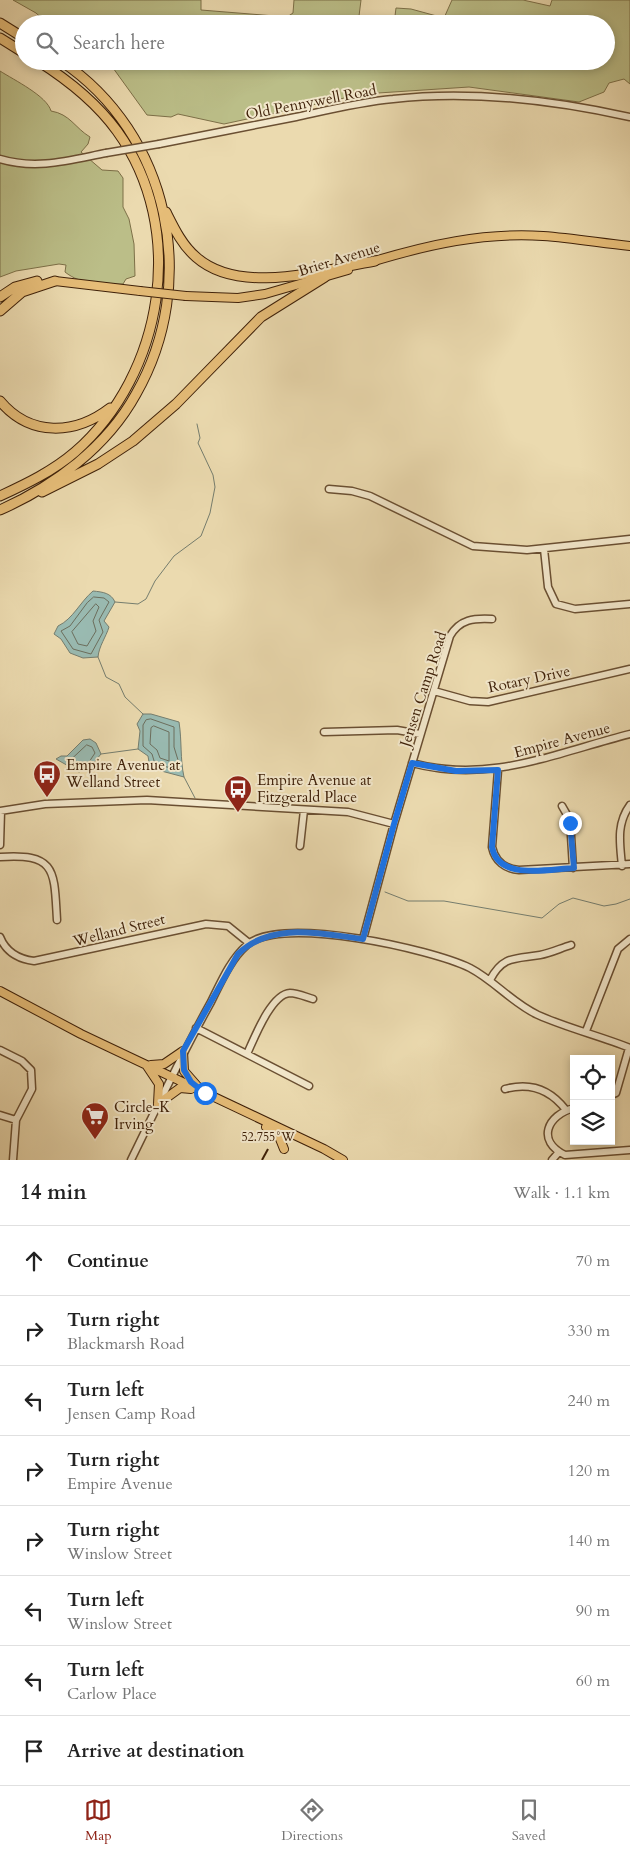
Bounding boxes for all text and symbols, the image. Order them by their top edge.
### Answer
search box [15,15,615,70]
icon: search [33,29,61,57]
text: Search here [73,30,165,56]
street label: Old Pennywell Road [244,80,378,124]
street label: Brier Avenue [296,237,383,281]
street label: Jensen Camp Road [394,629,451,751]
street label: Rotary Drive [486,661,572,697]
street label: Empire Avenue [512,717,613,762]
place label: Empire Avenue at Welland Street [65,755,181,792]
bus stop icon: Empire Avenue at Welland Street [32,759,62,798]
place label: Empire Avenue at Fitzgerald Place [257,770,372,807]
bus stop icon: Empire Avenue at Fitzgerald Place [223,774,253,813]
route end [559,812,582,835]
street label: Welland Street [70,909,167,951]
map controls [570,1055,615,1145]
button: locate [570,1055,615,1100]
route start [194,1082,217,1105]
place label: Circle-K Irving [114,1097,171,1134]
button: layers [570,1100,615,1145]
supermarket icon: Circle-K Irving [80,1101,110,1140]
text: 52.755°W [241,1129,295,1145]
text: 14 min [20,1178,87,1207]
text: Walk · 1.1 km [513,1182,610,1204]
icon: ahead [20,1247,48,1275]
text: Continue [67,1248,149,1274]
text: 70 m [576,1250,610,1272]
text: Turn right [67,1307,159,1333]
icon: right [20,1317,48,1345]
text: 330 m [568,1320,610,1342]
text: Blackmarsh Road [67,1333,185,1355]
text: Turn left [67,1377,144,1403]
icon: left [20,1387,48,1415]
text: 240 m [568,1390,610,1412]
text: Jensen Camp Road [67,1403,195,1425]
text: Turn right [67,1447,159,1473]
icon: right [20,1457,48,1485]
text: 120 m [568,1460,610,1482]
text: Empire Avenue [67,1473,173,1495]
text: Turn right [67,1517,159,1543]
icon: right [20,1527,48,1555]
text: 140 m [568,1530,610,1552]
text: Winslow Street [67,1543,172,1565]
text: Turn left [67,1587,144,1613]
icon: left [20,1597,48,1625]
text: 90 m [576,1600,610,1622]
text: Winslow Street [67,1613,172,1635]
text: Turn left [67,1657,144,1683]
icon: left [20,1667,48,1695]
text: 60 m [576,1670,610,1692]
text: Carlow Place [67,1683,157,1705]
icon: arrive [20,1737,48,1765]
text: Arrive at destination [67,1738,244,1764]
tab: Map [84,1796,112,1845]
tab: Directions [281,1796,343,1845]
tab: Saved [512,1796,546,1845]

